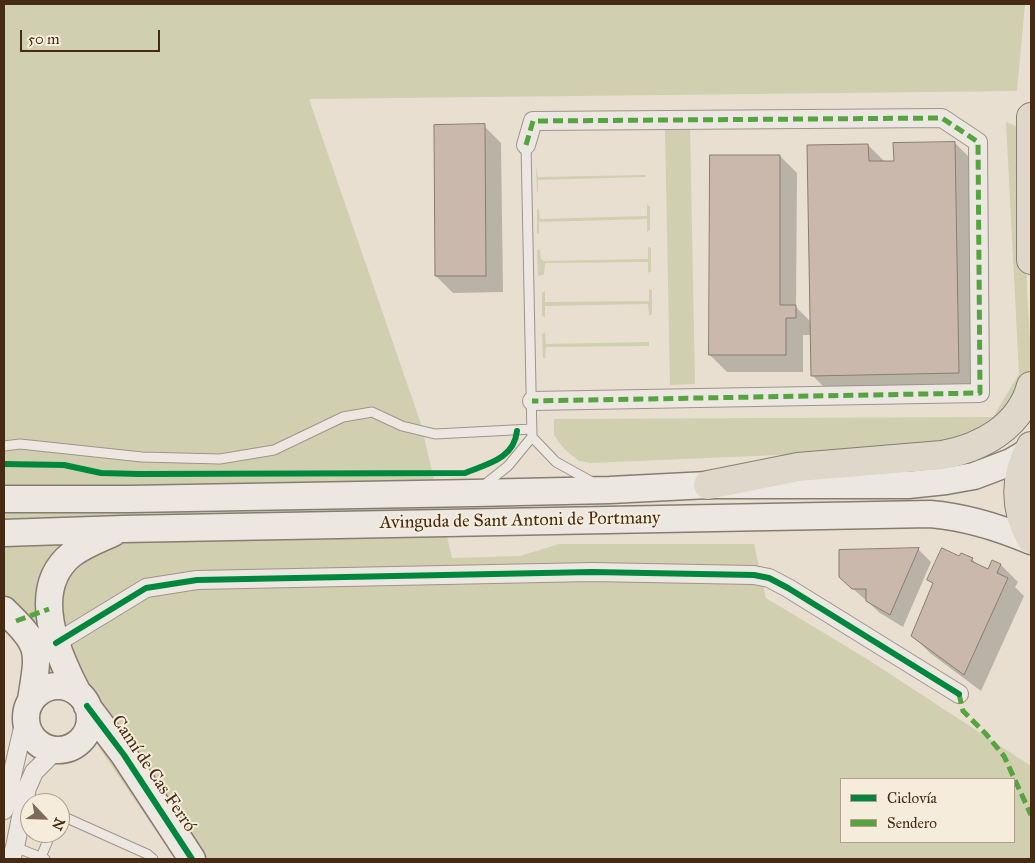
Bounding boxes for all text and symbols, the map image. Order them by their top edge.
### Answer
scale bar [22,20,162,52]
text: 50 m [28,30,60,48]
street label: Avinguda de Sant Antoni de Portmany [379,508,661,534]
street label: Camí de Cas Ferró [106,712,200,836]
legend [840,778,1015,843]
text: Ciclovía [887,789,937,807]
north arrow [20,793,70,843]
text: Sendero [887,814,937,832]
text: N [48,815,68,833]

